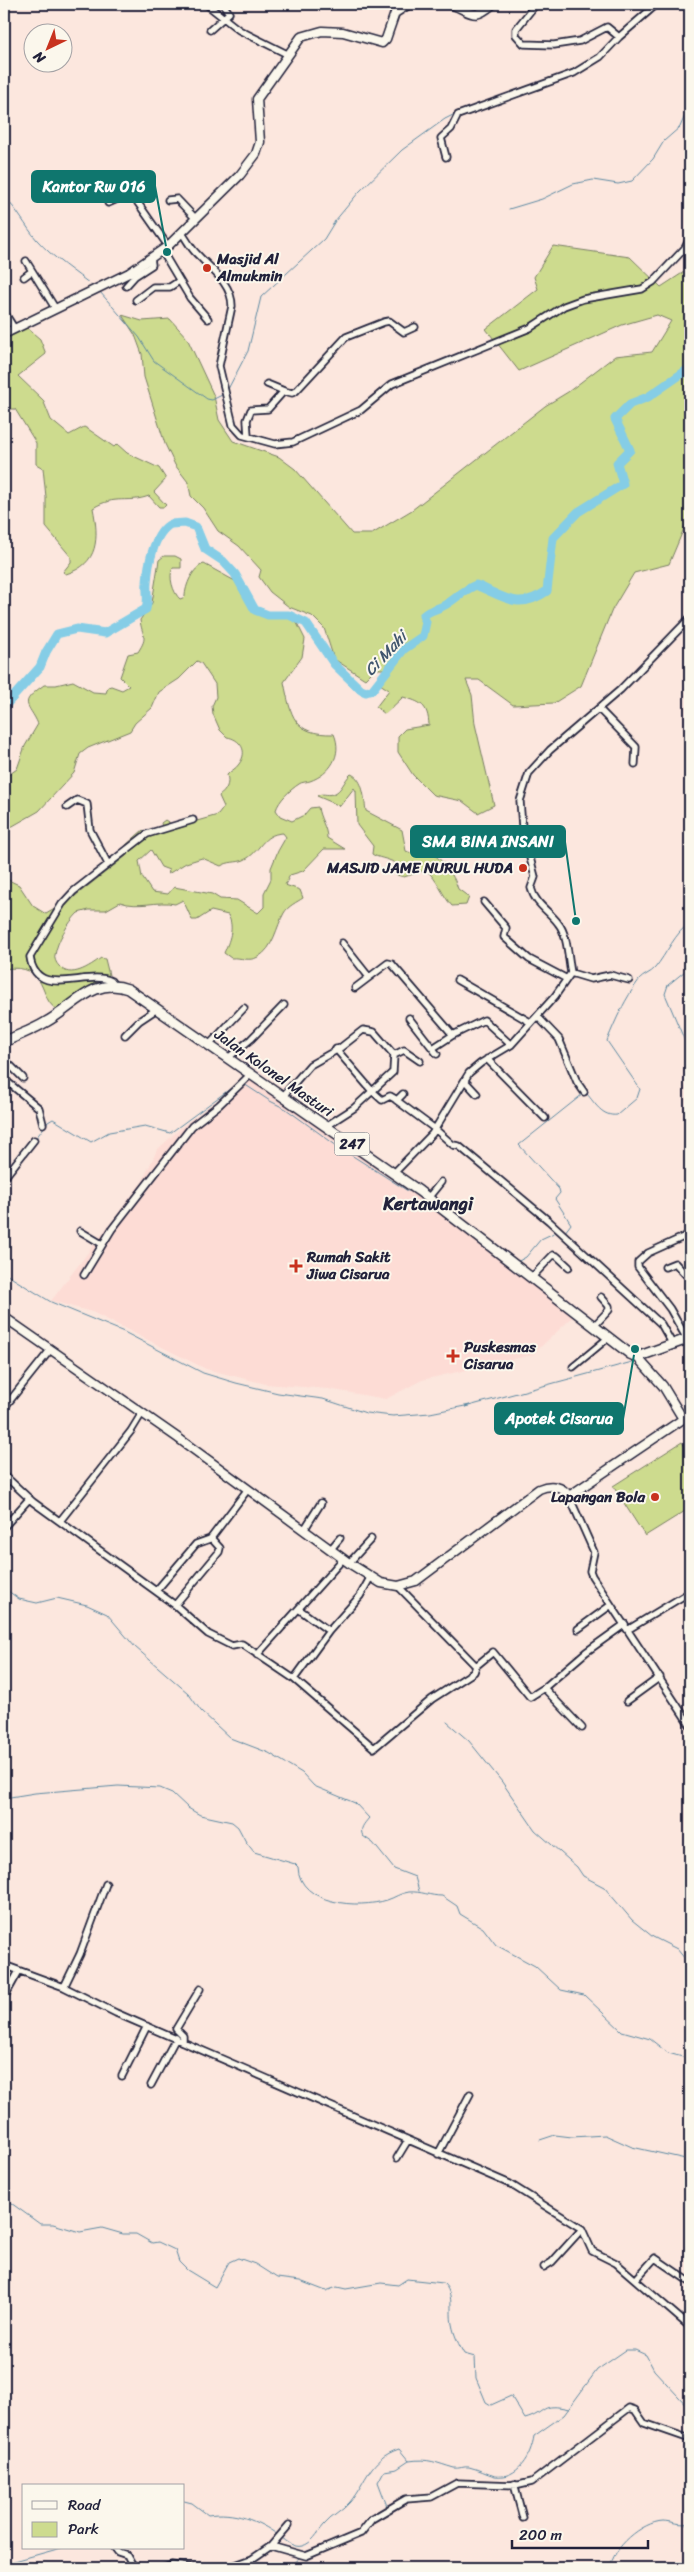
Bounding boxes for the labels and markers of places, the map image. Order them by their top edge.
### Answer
callout: Kantor Rw 016 [32,171,155,202]
place label: Masjid Al Almukmin [216,246,283,289]
marker: Masjid Al Almukmin [201,262,213,274]
callout: SMA BINA INSANI [411,826,565,857]
place label: MASJID JAME NURUL HUDA [326,855,513,881]
marker: MASJID JAME NURUL HUDA [517,862,529,874]
place label: Rumah Sakit Jiwa Cisarua [306,1244,391,1287]
marker: Rumah Sakit Jiwa Cisarua [289,1259,303,1273]
place label: Puskesmas Cisarua [463,1334,537,1377]
marker: Puskesmas Cisarua [446,1349,460,1363]
callout: Apotek Cisarua [495,1403,623,1434]
place label: Lapangan Bola [551,1484,645,1510]
marker: Lapangan Bola [649,1491,661,1503]

